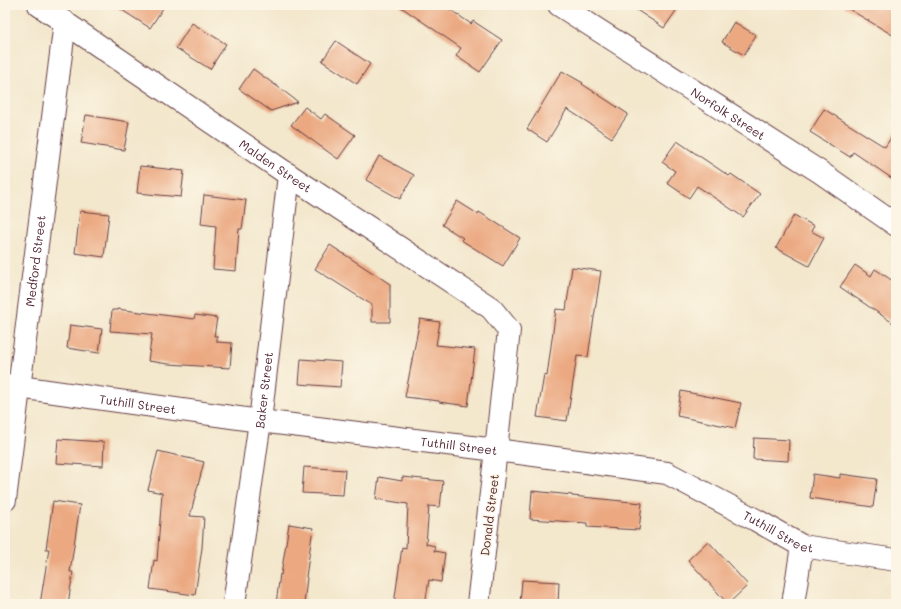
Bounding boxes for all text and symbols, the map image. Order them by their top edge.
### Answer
street label: Norfolk Street [688,84,769,143]
street label: Malden Street [236,136,315,196]
street label: Medford Street [21,214,49,308]
street label: Baker Street [251,351,276,429]
street label: Tuthill Street [98,390,177,417]
street label: Tuthill Street [420,433,498,458]
street label: Donald Street [476,473,502,557]
street label: Tuthill Street [741,507,814,556]

